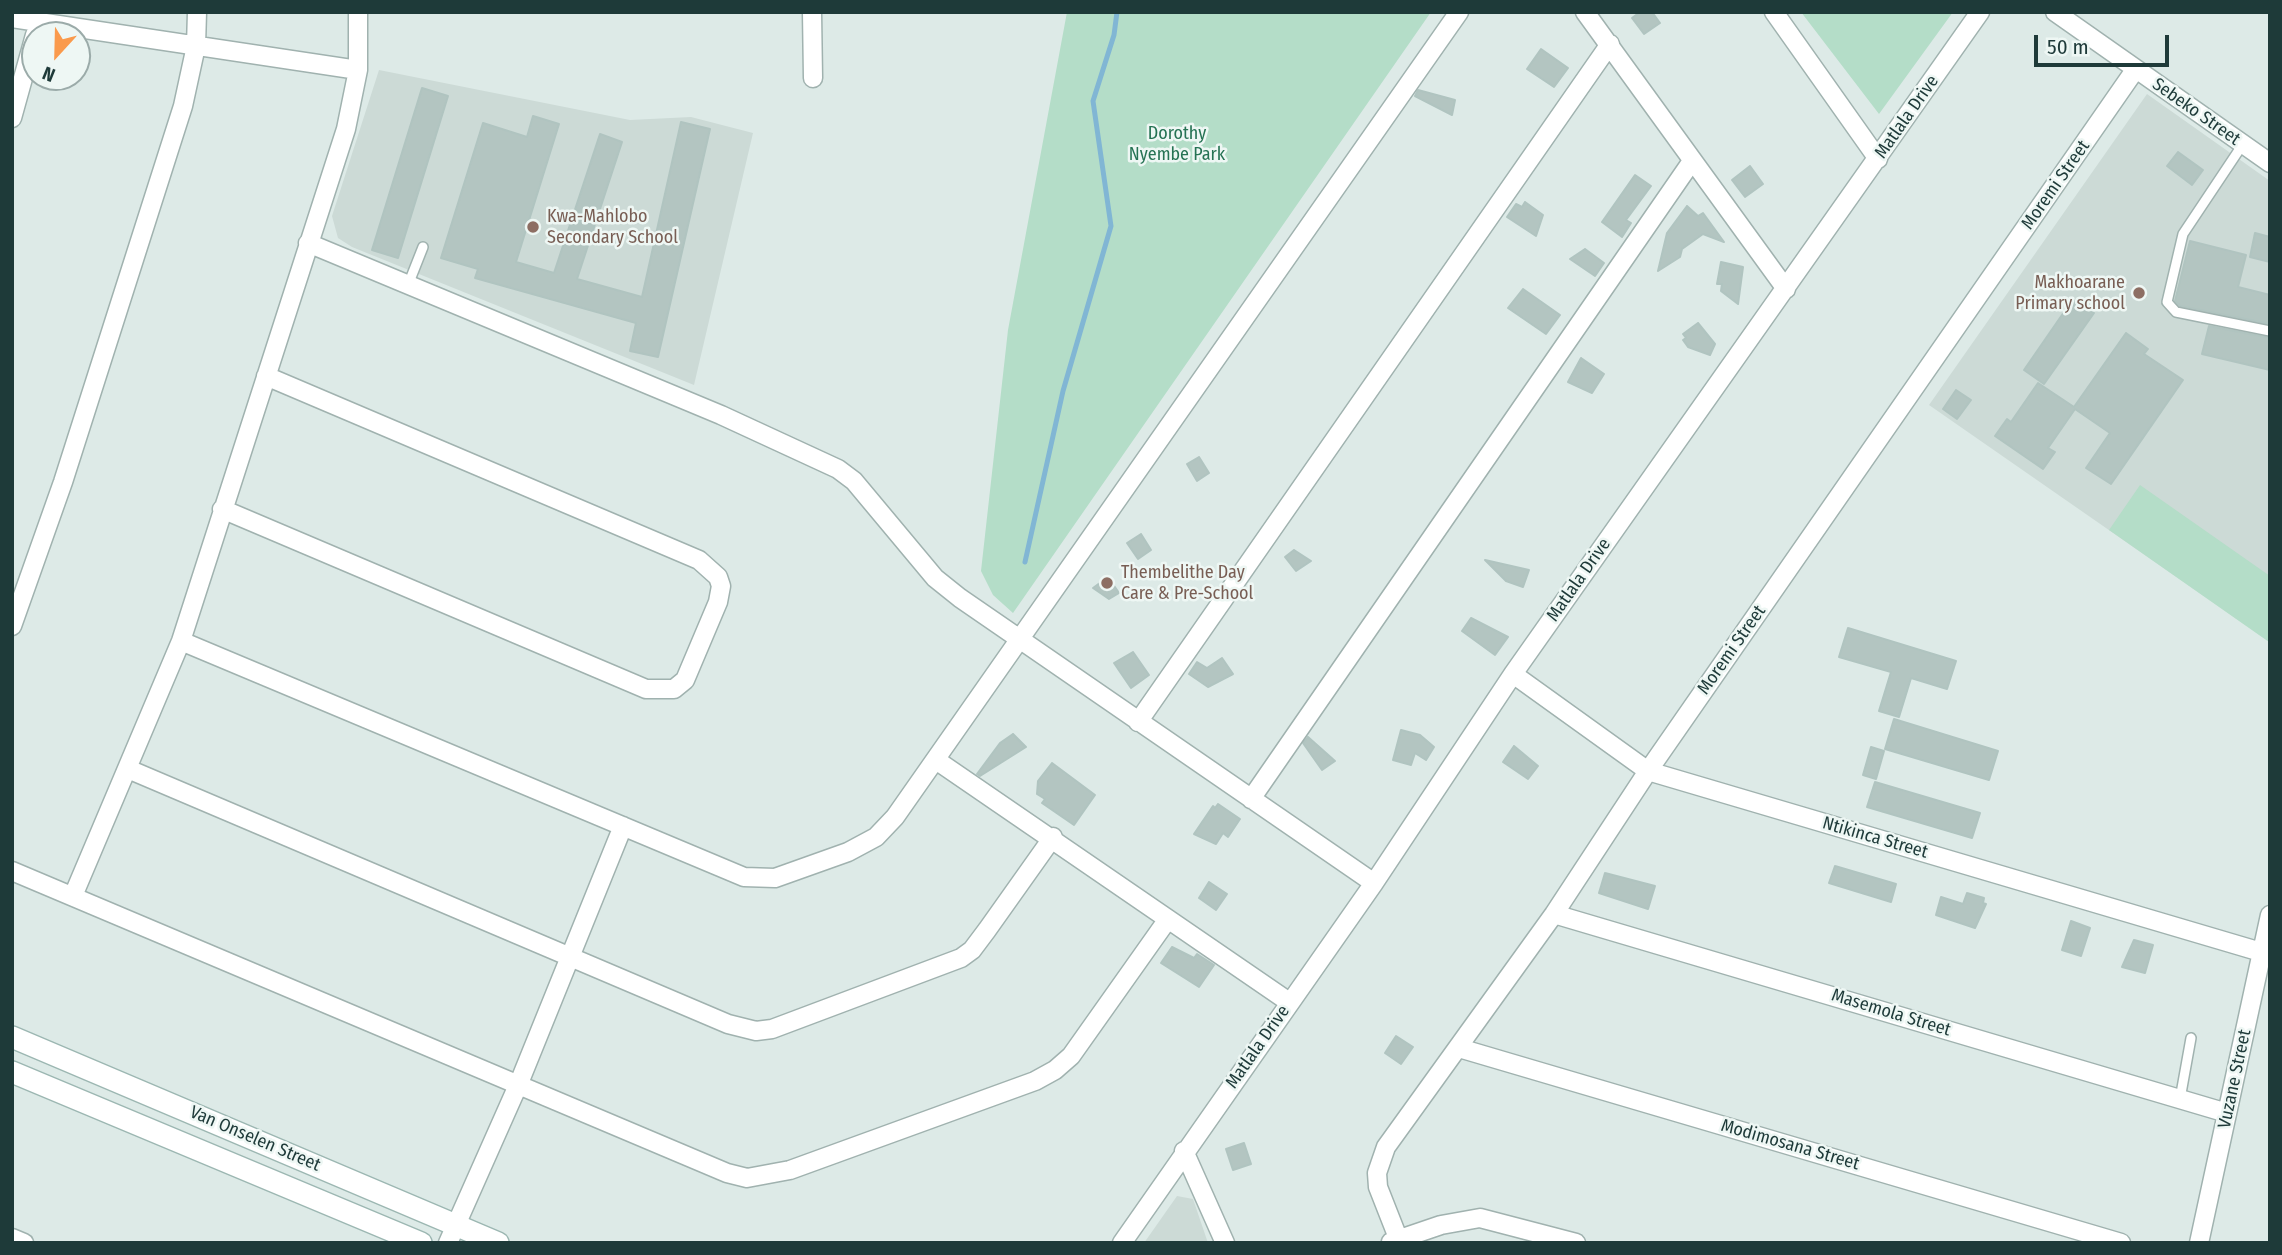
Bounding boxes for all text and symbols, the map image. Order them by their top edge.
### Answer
north arrow [21,21,91,91]
scale bar [2037,21,2172,65]
text: 50 m [2047,34,2089,60]
text: N [39,61,58,87]
street label: Matlala Drive [1870,71,1944,163]
street label: Sebeko Street [2148,74,2244,150]
park label: Dorothy Nyembe Park [1129,123,1225,166]
street label: Moremi Street [2017,136,2095,234]
place label: Kwa-Mahlobo Secondary School [547,206,678,248]
marker: Kwa-Mahlobo Secondary School [525,219,541,235]
place label: Makhoarane Primary school [2015,272,2125,314]
marker: Makhoarane Primary school [2131,285,2147,301]
street label: Matlala Drive [1542,534,1616,626]
place label: Thembelithe Day Care & Pre-School [1121,562,1253,604]
marker: Thembelithe Day Care & Pre-School [1099,575,1115,591]
street label: Moremi Street [1693,601,1771,699]
street label: Ntikinca Street [1820,813,1930,863]
street label: Masemola Street [1829,985,1953,1041]
street label: Matlala Drive [1221,1001,1295,1093]
street label: Vuzane Street [2214,1027,2256,1131]
street label: Van Onselen Street [186,1102,324,1176]
street label: Modimosana Street [1718,1115,1862,1175]

